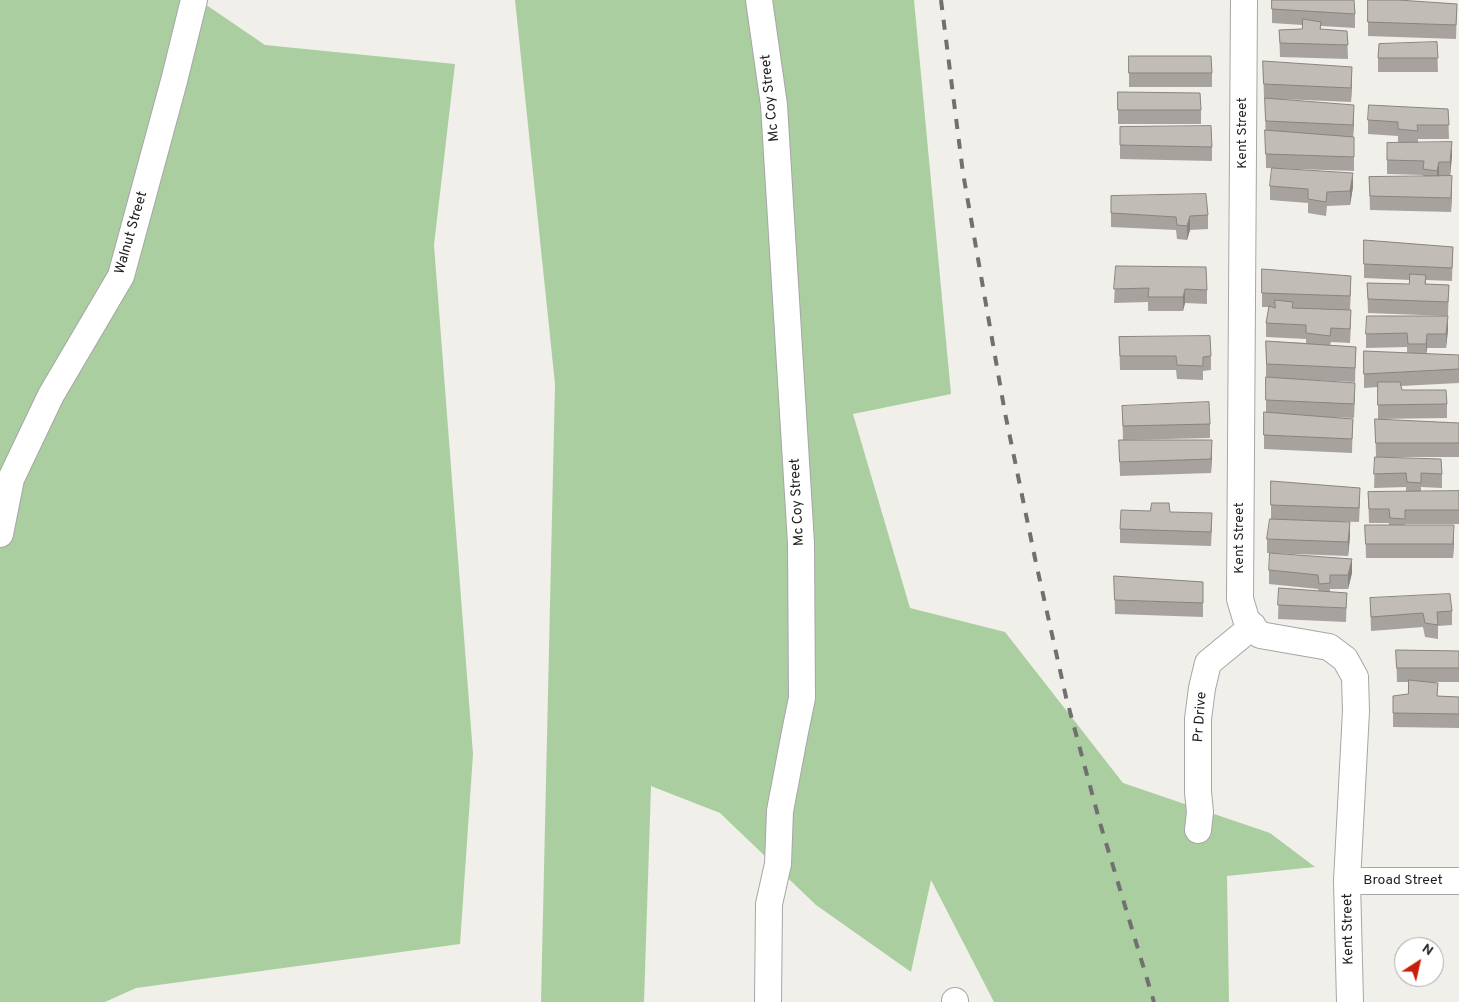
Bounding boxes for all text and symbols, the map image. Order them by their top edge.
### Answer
street label: Mc Coy Street [758,54,784,142]
street label: Kent Street [1235,97,1251,169]
street label: Walnut Street [112,190,152,276]
street label: Mc Coy Street [787,458,809,546]
street label: Kent Street [1232,502,1248,574]
street label: Pr Drive [1191,691,1211,743]
street label: Broad Street [1363,873,1443,889]
street label: Kent Street [1340,893,1358,965]
north arrow [1394,937,1444,987]
text: N [1418,940,1436,960]

